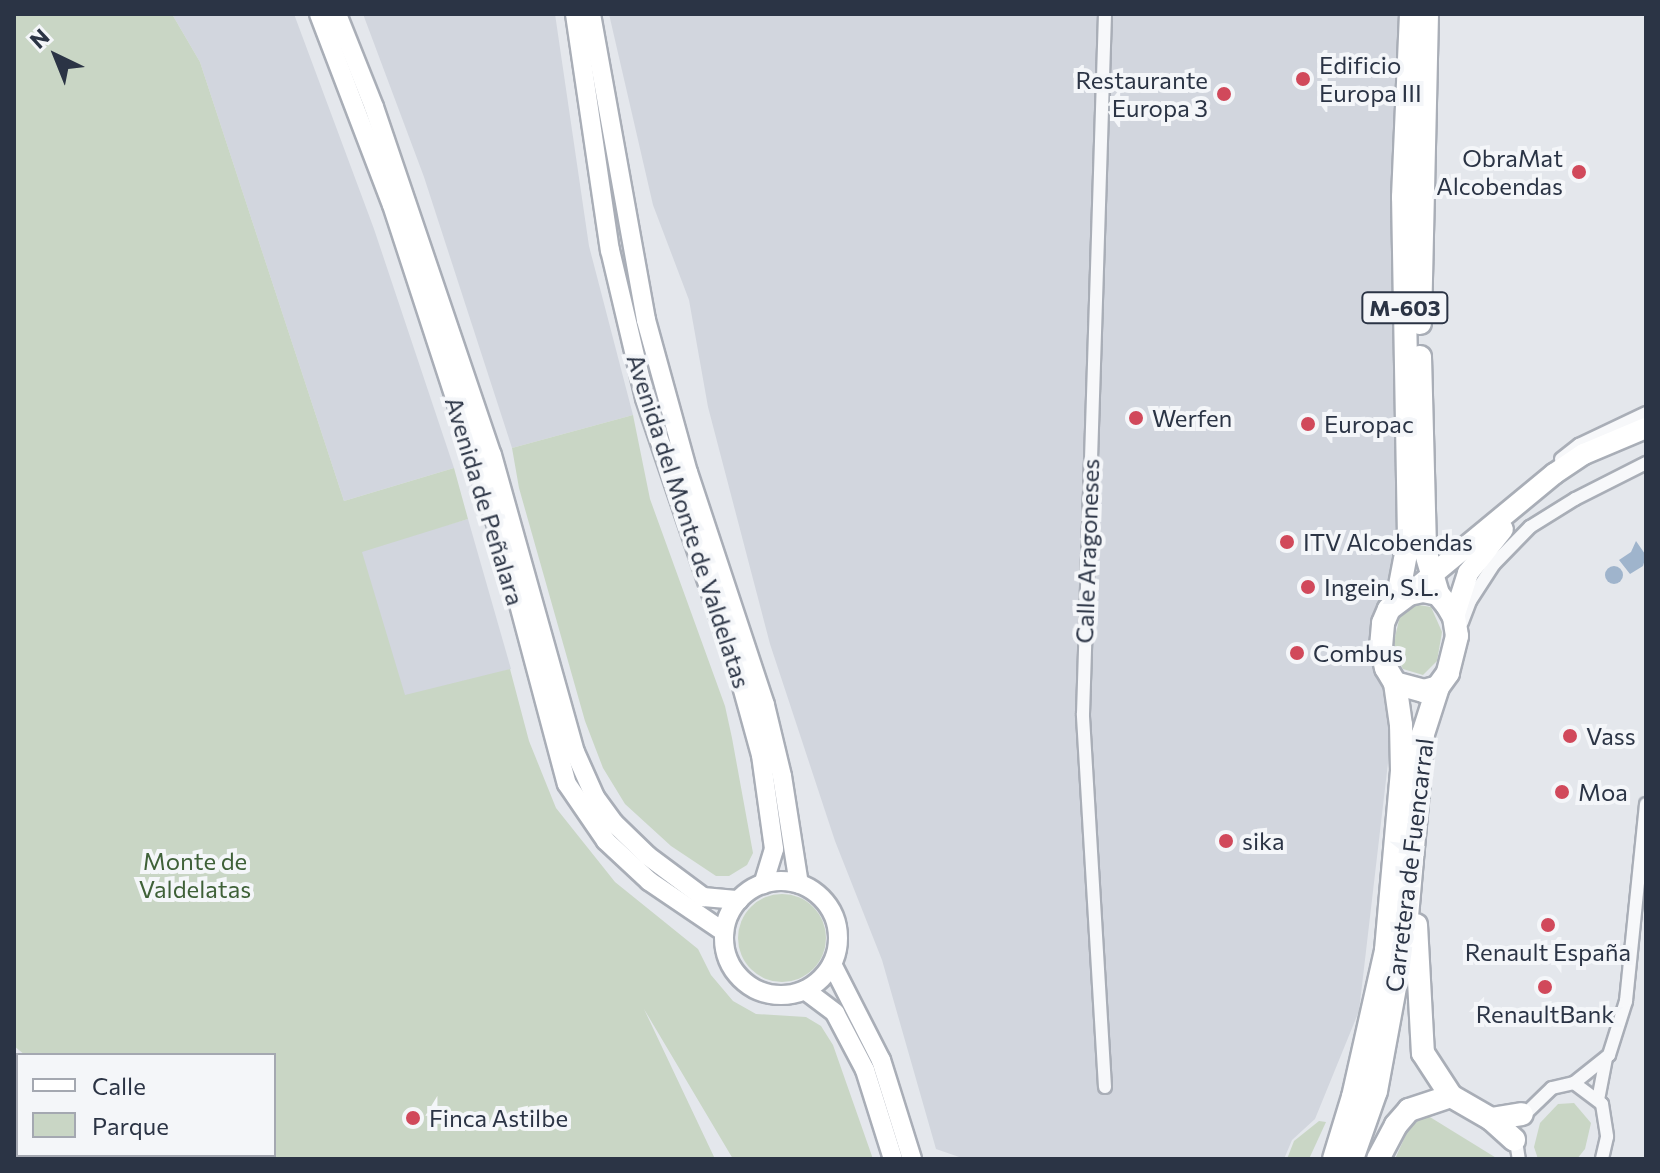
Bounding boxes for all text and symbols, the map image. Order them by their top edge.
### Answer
north arrow [16,16,96,96]
text: N [24,23,55,54]
place label: Edificio Europa III [1319,51,1422,107]
place label: Restaurante Europa 3 [1075,66,1208,122]
marker: Edificio Europa III [1294,70,1312,88]
marker: Restaurante Europa 3 [1215,85,1233,103]
place label: ObraMat Alcobendas [1436,144,1563,200]
marker: ObraMat Alcobendas [1570,163,1588,181]
road number: M-603 [1361,290,1449,326]
street label: Avenida del Monte de Valdelatas [621,350,757,692]
street label: Avenida de Peñalara [440,393,530,609]
place label: Werfen [1152,404,1232,432]
marker: Werfen [1127,409,1145,427]
place label: Europac [1324,410,1414,438]
marker: Europac [1299,415,1317,433]
street label: Calle Aragoneses [1069,458,1105,644]
place label: ITV Alcobendas [1303,528,1473,556]
marker: ITV Alcobendas [1278,533,1296,551]
place label: Ingein, S.L. [1324,573,1439,601]
marker: Ingein, S.L. [1299,578,1317,596]
place label: Combus [1313,639,1403,667]
marker: Combus [1288,644,1306,662]
place label: Vass [1586,722,1636,750]
marker: Vass [1561,727,1579,745]
street label: Carretera de Fuencarral [1379,736,1439,994]
place label: Moa [1578,778,1628,806]
marker: Moa [1553,783,1571,801]
place label: sika [1242,827,1285,855]
marker: sika [1217,832,1235,850]
park label: Monte de Valdelatas [139,847,251,903]
marker: Renault España [1539,916,1557,934]
place label: Renault España [1465,938,1631,966]
marker: RenaultBank [1536,978,1554,996]
place label: RenaultBank [1476,1000,1614,1028]
legend [16,1053,276,1157]
text: Calle [92,1071,146,1100]
place label: Finca Astilbe [429,1104,568,1132]
marker: Finca Astilbe [404,1109,422,1127]
text: Parque [92,1111,169,1140]

